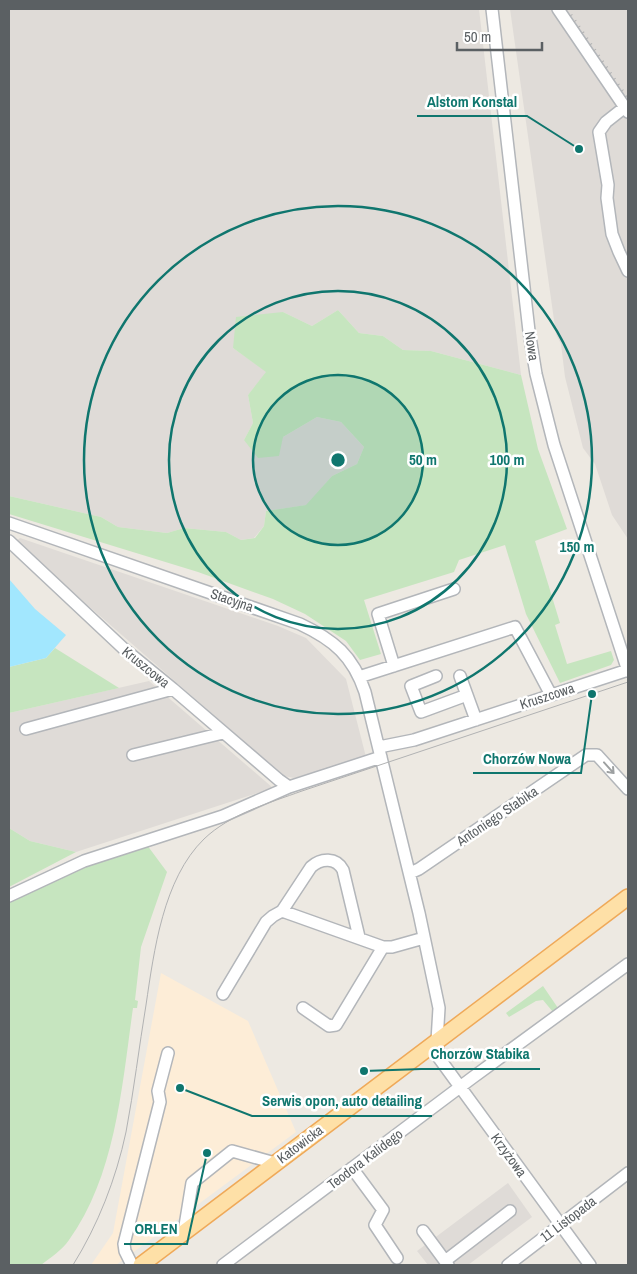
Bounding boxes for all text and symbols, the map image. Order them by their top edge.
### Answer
scale bar [457,20,542,52]
text: 50 m [464,26,491,47]
callout: Alstom Konstal [417,86,527,116]
text: Alstom Konstal [427,91,517,112]
street label: Nowa [521,330,543,362]
text: 50 m [409,449,437,470]
text: 100 m [490,449,524,470]
centre of rings [329,451,347,469]
text: 150 m [560,536,594,557]
street label: Stacyjna [208,584,256,616]
street label: Kruszcowa [119,642,174,692]
street label: Kruszcowa [518,679,577,713]
callout: Chorzów Nowa [473,743,581,773]
text: Chorzów Nowa [483,748,571,769]
one-way arrow [603,761,615,774]
street label: Antoniego Stabika [452,782,542,850]
callout: Chorzów Stabika [421,1039,540,1069]
text: Chorzów Stabika [430,1043,530,1064]
callout: Serwis opon, auto detailing [252,1086,432,1116]
text: Serwis opon, auto detailing [262,1090,422,1111]
street label: Katowicka [273,1121,327,1167]
street label: Teodora Kalidego [324,1125,406,1193]
street label: Krzyżowa [487,1130,531,1181]
street label: 11 Listopada [536,1192,600,1246]
callout: ORLEN [124,1214,187,1244]
text: ORLEN [134,1218,178,1239]

